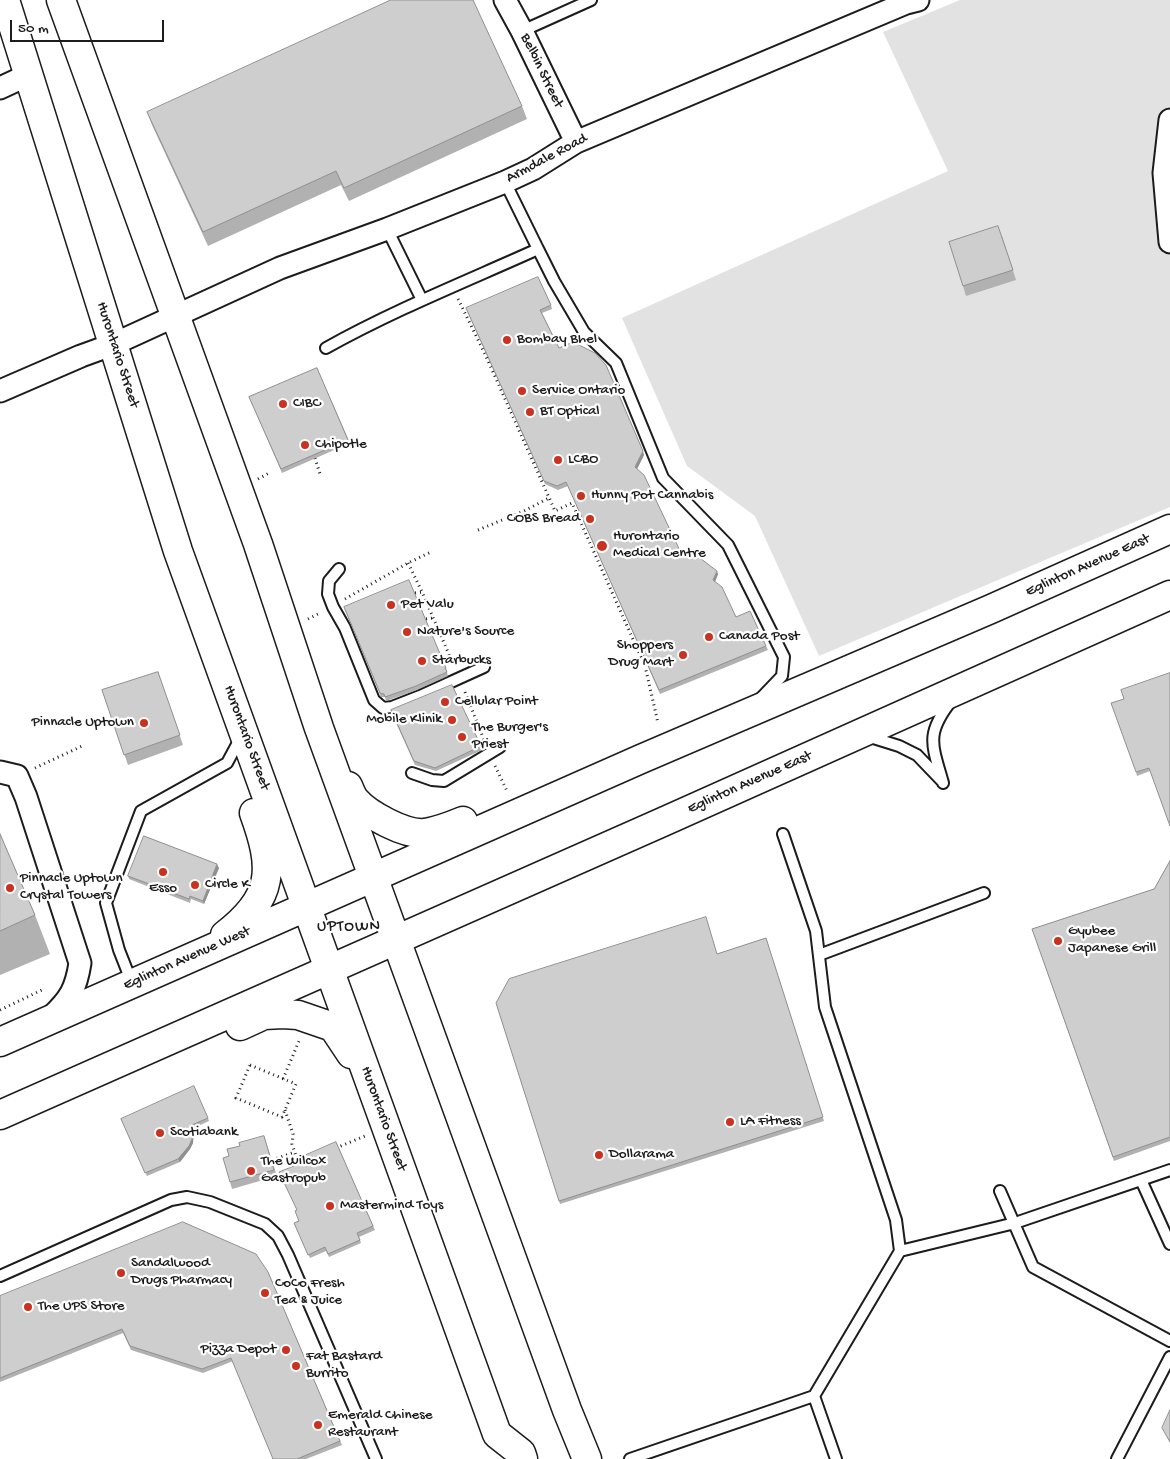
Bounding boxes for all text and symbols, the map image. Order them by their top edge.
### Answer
scale bar [12,10,166,42]
text: 50 m [18,20,49,38]
street label: Belbin Street [515,31,567,111]
street label: Armdale Road [503,130,591,188]
street label: Hurontario Street [91,300,143,410]
place label: Bombay Bhel [517,331,597,349]
marker: Bombay Bhel [501,334,513,346]
place label: Service Ontario [532,382,625,400]
marker: Service Ontario [516,385,528,397]
place label: CIBC [293,395,321,413]
marker: CIBC [277,398,289,410]
place label: BT Optical [540,403,600,421]
marker: BT Optical [524,406,536,418]
place label: Chipotle [315,436,367,454]
marker: Chipotle [299,439,311,451]
place label: LCBO [568,451,598,469]
marker: LCBO [552,454,564,466]
place label: Hunny Pot Cannabis [591,487,713,505]
marker: Hunny Pot Cannabis [575,490,587,502]
place label: COBS Bread [507,510,580,528]
marker: COBS Bread [584,513,596,525]
place label: Hurontario Medical Centre [613,528,706,563]
street label: Eglinton Avenue East [1023,531,1153,601]
marker: Hurontario Medical Centre [595,539,609,553]
place label: Pet Valu [401,596,454,614]
marker: Pet Valu [385,599,397,611]
place label: Nature's Source [417,623,514,641]
marker: Nature's Source [401,626,413,638]
place label: Canada Post [719,628,799,646]
marker: Canada Post [703,631,715,643]
place label: Shoppers Drug Mart [609,637,673,672]
marker: Shoppers Drug Mart [677,649,689,661]
place label: Starbucks [432,652,491,670]
marker: Starbucks [416,655,428,667]
street label: Hurontario Street [219,683,273,793]
place label: Cellular Point [455,693,538,711]
marker: Cellular Point [439,696,451,708]
place label: Mobile Klinik [366,711,442,729]
place label: Pinnacle Uptown [31,714,134,732]
marker: Mobile Klinik [446,714,458,726]
marker: Pinnacle Uptown [138,717,150,729]
place label: The Burger's Priest [472,719,548,754]
marker: The Burger's Priest [456,731,468,743]
street label: Eglinton Avenue East [685,748,815,818]
marker: Esso [157,866,169,878]
place label: Pinnacle Uptown Crystal Towers [20,870,123,905]
place label: Circle K [205,876,250,894]
marker: Circle K [189,879,201,891]
place label: Esso [149,880,177,898]
marker: Pinnacle Uptown Crystal Towers [4,882,16,894]
district label: UPTOWN [316,918,382,938]
street label: Eglinton Avenue West [121,923,253,995]
place label: Gyubee Japanese Grill [1068,923,1156,958]
marker: Gyubee Japanese Grill [1052,935,1064,947]
street label: Hurontario Street [356,1064,410,1174]
place label: LA Fitness [740,1113,801,1131]
marker: LA Fitness [724,1116,736,1128]
place label: Scotiabank [170,1124,238,1142]
marker: Scotiabank [154,1127,166,1139]
place label: Dollarama [609,1146,674,1164]
marker: Dollarama [593,1149,605,1161]
place label: The Wilcox Gastropub [261,1153,326,1188]
marker: The Wilcox Gastropub [245,1165,257,1177]
place label: Mastermind Toys [340,1197,443,1215]
marker: Mastermind Toys [324,1200,336,1212]
place label: Sandalwood Drugs Pharmacy [131,1255,232,1290]
marker: Sandalwood Drugs Pharmacy [115,1267,127,1279]
place label: CoCo Fresh Tea & Juice [275,1275,345,1310]
marker: CoCo Fresh Tea & Juice [259,1287,271,1299]
place label: The UPS Store [38,1298,124,1316]
marker: The UPS Store [22,1301,34,1313]
place label: Pizza Depot [201,1341,276,1359]
marker: Pizza Depot [280,1344,292,1356]
place label: Fat Bastard Burrito [306,1348,382,1383]
marker: Fat Bastard Burrito [290,1360,302,1372]
place label: Emerald Chinese Restaurant [328,1407,433,1442]
marker: Emerald Chinese Restaurant [312,1419,324,1431]

